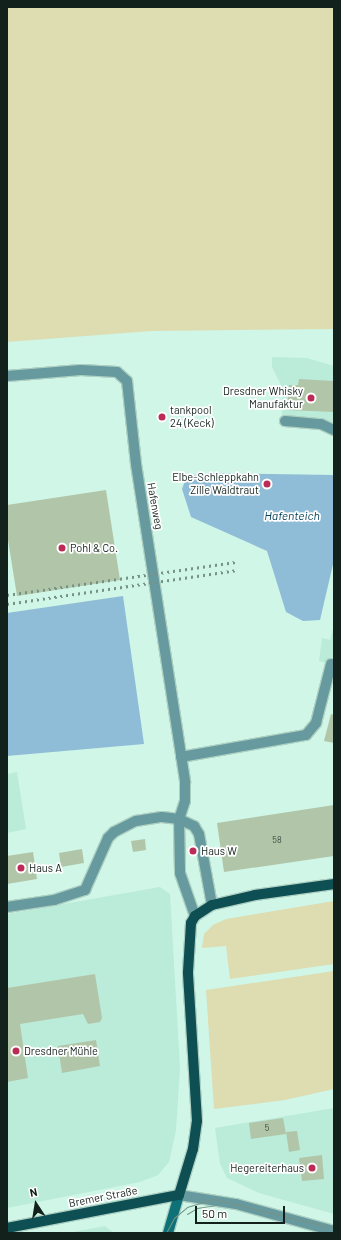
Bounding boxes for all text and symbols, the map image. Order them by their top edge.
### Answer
place label: Dresdner Whisky Manufaktur [223,385,303,411]
marker: Dresdner Whisky Manufaktur [306,393,316,403]
place label: tankpool 24 (Keck) [170,404,214,430]
marker: tankpool 24 (Keck) [157,412,167,422]
place label: Elbe-Schleppkahn Zille Waldtraut [172,471,259,497]
marker: Elbe-Schleppkahn Zille Waldtraut [262,479,272,489]
street label: Hafenweg [144,482,166,530]
water label: Hafenteich [264,509,320,523]
place label: Pohl & Co. [70,541,118,555]
marker: Pohl & Co. [57,543,67,553]
house number: 58 [272,835,282,845]
place label: Haus W [201,844,237,858]
marker: Haus W [188,846,198,856]
place label: Haus A [29,861,62,875]
marker: Haus A [16,863,26,873]
place label: Dresdner Mühle [24,1044,98,1058]
marker: Dresdner Mühle [11,1046,21,1056]
house number: 5 [265,1123,269,1133]
place label: Hegereiterhaus [230,1161,304,1175]
marker: Hegereiterhaus [307,1163,317,1173]
north arrow [16,1184,56,1224]
street label: Bremer Straße [67,1184,139,1210]
text: N [28,1185,38,1199]
scale bar [197,1198,287,1224]
text: 50 m [202,1206,227,1220]

